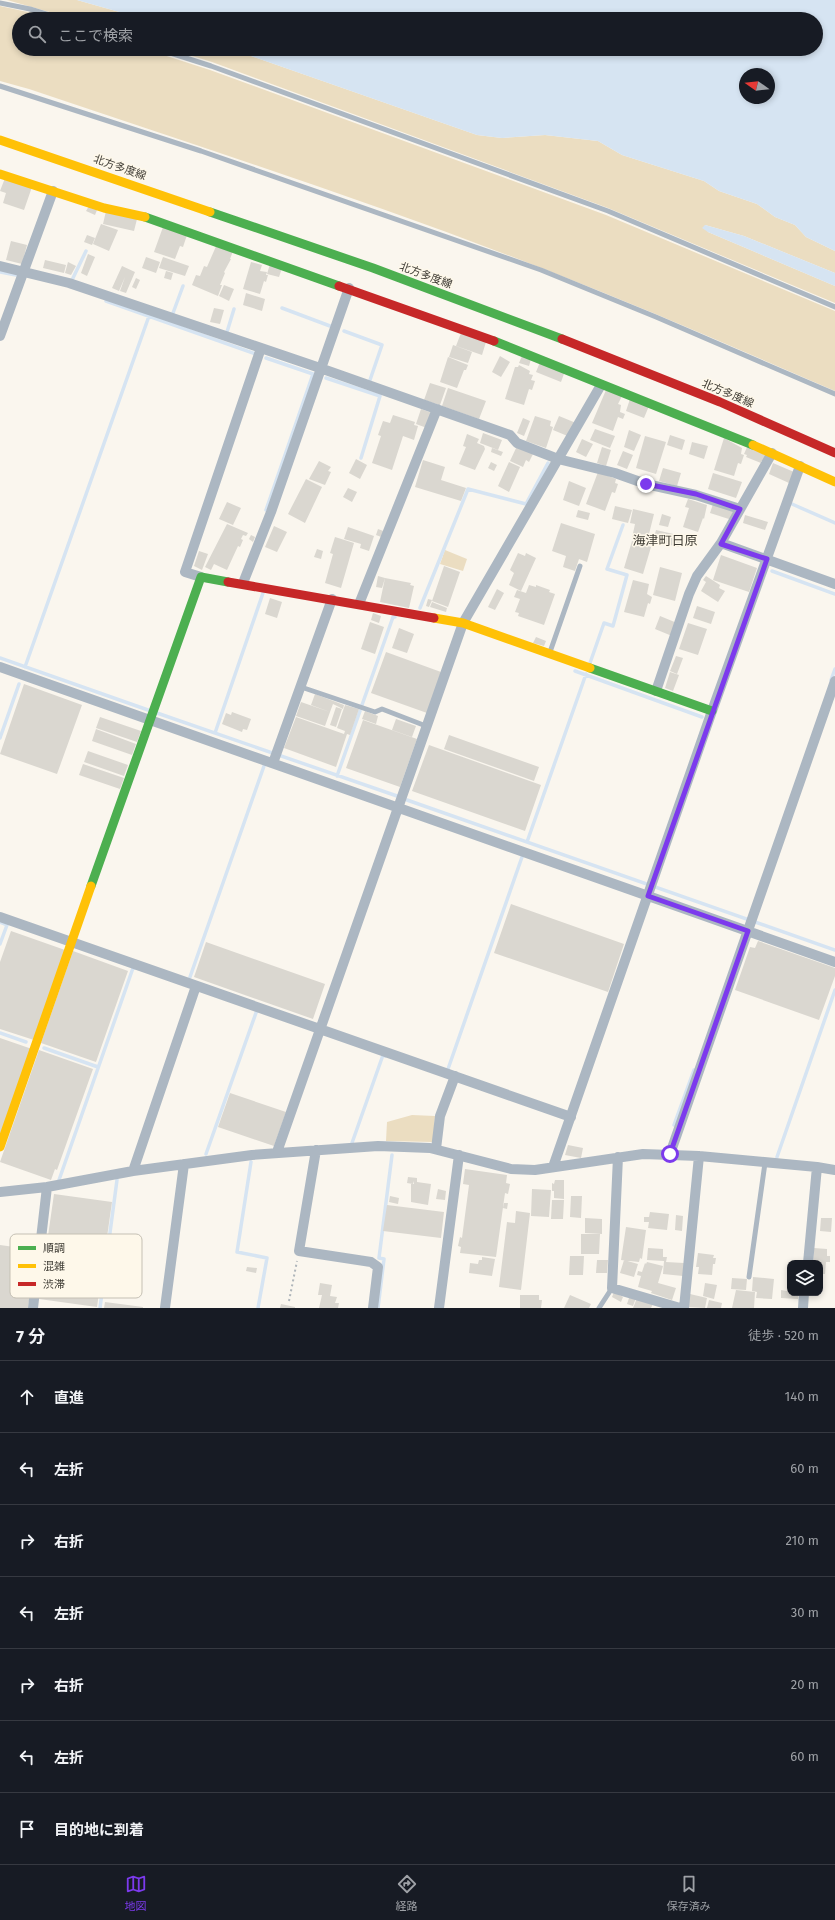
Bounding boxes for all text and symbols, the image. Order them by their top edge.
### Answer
search box [12,12,823,56]
icon: search [26,23,48,45]
text: ここで検索 [58,27,133,45]
north arrow [739,68,775,104]
street label: 北方多度線 [92,152,148,183]
street label: 北方多度線 [398,260,454,291]
street label: 北方多度線 [700,377,756,410]
route end [637,475,655,493]
district label: 海津町日原 [632,533,698,548]
route start [661,1145,679,1163]
legend [10,1234,142,1298]
text: 順調 [43,1242,65,1255]
text: 混雑 [43,1260,65,1273]
map controls [787,1260,823,1296]
button: layers [787,1260,823,1296]
text: 渋滞 [43,1278,65,1291]
text: 7 分 [16,1326,45,1347]
text: 徒歩 · 520 m [748,1328,819,1343]
icon: ahead [16,1386,38,1408]
text: 直進 [54,1389,84,1407]
text: 140 m [785,1389,819,1404]
icon: left [16,1458,38,1480]
text: 左折 [54,1461,84,1479]
text: 60 m [790,1461,819,1476]
icon: right [16,1530,38,1552]
text: 右折 [54,1533,84,1551]
text: 210 m [785,1533,819,1548]
icon: left [16,1602,38,1624]
text: 左折 [54,1605,84,1623]
text: 30 m [791,1605,819,1620]
icon: right [16,1674,38,1696]
text: 右折 [54,1677,84,1695]
text: 20 m [791,1677,819,1692]
icon: left [16,1746,38,1768]
text: 左折 [54,1749,84,1767]
text: 60 m [790,1749,819,1764]
icon: arrive [16,1818,38,1840]
text: 目的地に到着 [54,1821,144,1839]
tab: 地図 [125,1873,147,1913]
tab: 経路 [396,1873,418,1913]
tab: 保存済み [667,1873,711,1913]

